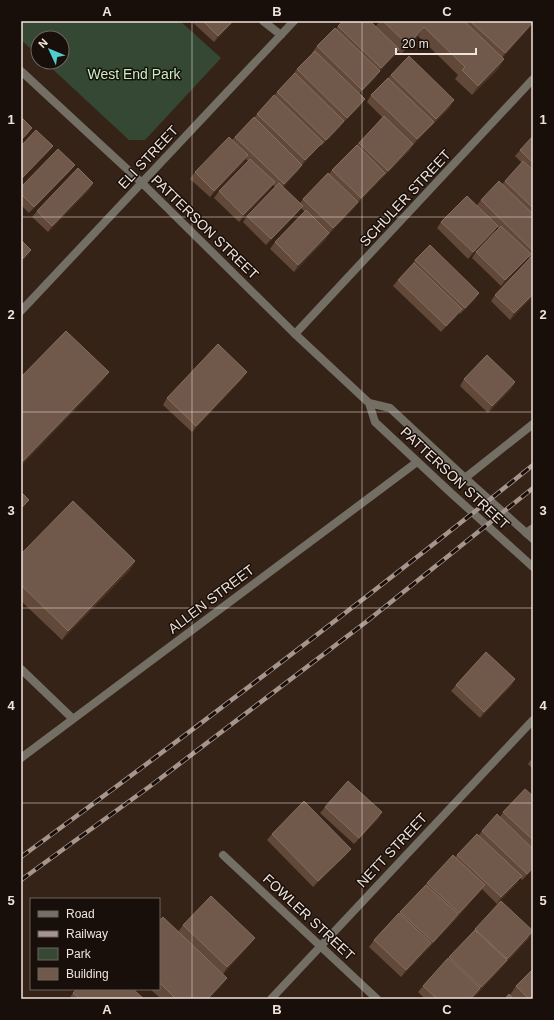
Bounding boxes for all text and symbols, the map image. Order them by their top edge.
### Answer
text: A [102,4,112,19]
text: B [272,4,282,19]
text: C [442,4,452,19]
north arrow [30,30,70,70]
scale bar [396,30,476,56]
text: N [36,36,50,50]
text: 20 m [402,37,429,51]
park label: West End Park [87,66,182,82]
text: 1 [7,112,15,127]
text: 1 [539,112,547,127]
street label: ELI STREET [115,122,181,192]
street label: SCHULER STREET [356,146,454,250]
street label: PATTERSON STREET [148,172,262,283]
text: 2 [7,307,15,322]
text: 2 [539,307,547,322]
street label: PATTERSON STREET [397,424,513,533]
text: 3 [7,503,15,518]
text: 3 [539,503,547,518]
street label: ALLEN STREET [165,561,257,637]
text: 4 [7,698,15,713]
text: 4 [539,698,547,713]
street label: NETT STREET [354,809,431,890]
street label: FOWLER STREET [260,871,358,964]
text: 5 [7,893,15,908]
text: 5 [539,893,547,908]
legend [30,898,160,990]
text: Road [66,907,95,921]
text: Railway [66,927,108,941]
text: Park [66,947,92,961]
text: Building [66,967,109,981]
text: A [102,1002,112,1017]
text: B [272,1002,282,1017]
text: C [442,1002,452,1017]

